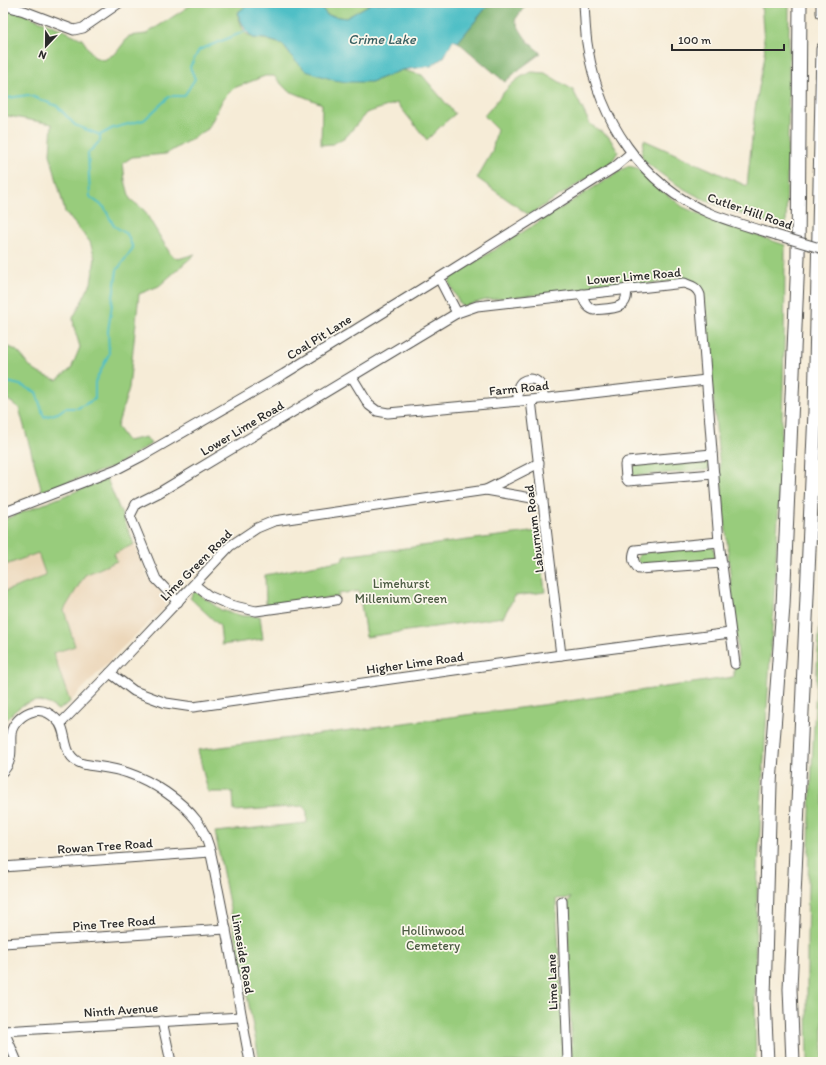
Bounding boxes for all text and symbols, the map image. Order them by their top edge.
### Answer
north arrow [26,26,66,66]
scale bar [672,26,784,52]
water label: Crime Lake [348,31,417,48]
text: 100 m [678,33,711,47]
text: N [37,47,48,62]
street label: Cutler Hill Road [705,189,795,233]
street label: Lower Lime Road [586,264,682,288]
street label: Coal Pit Lane [284,311,354,363]
street label: Farm Road [488,377,550,399]
street label: Lower Lime Road [198,397,286,459]
street label: Laburnum Road [521,484,547,574]
street label: Lime Green Road [157,526,235,604]
park label: Limehurst Millenium Green [355,576,448,606]
street label: Higher Lime Road [365,649,465,677]
street label: Rowan Tree Road [57,835,153,857]
street label: Pine Tree Road [72,913,156,933]
street label: Limeside Road [229,913,257,995]
park label: Hollinwood Cemetery [402,923,464,953]
street label: Lime Lane [544,954,560,1010]
street label: Ninth Avenue [83,1000,159,1020]

